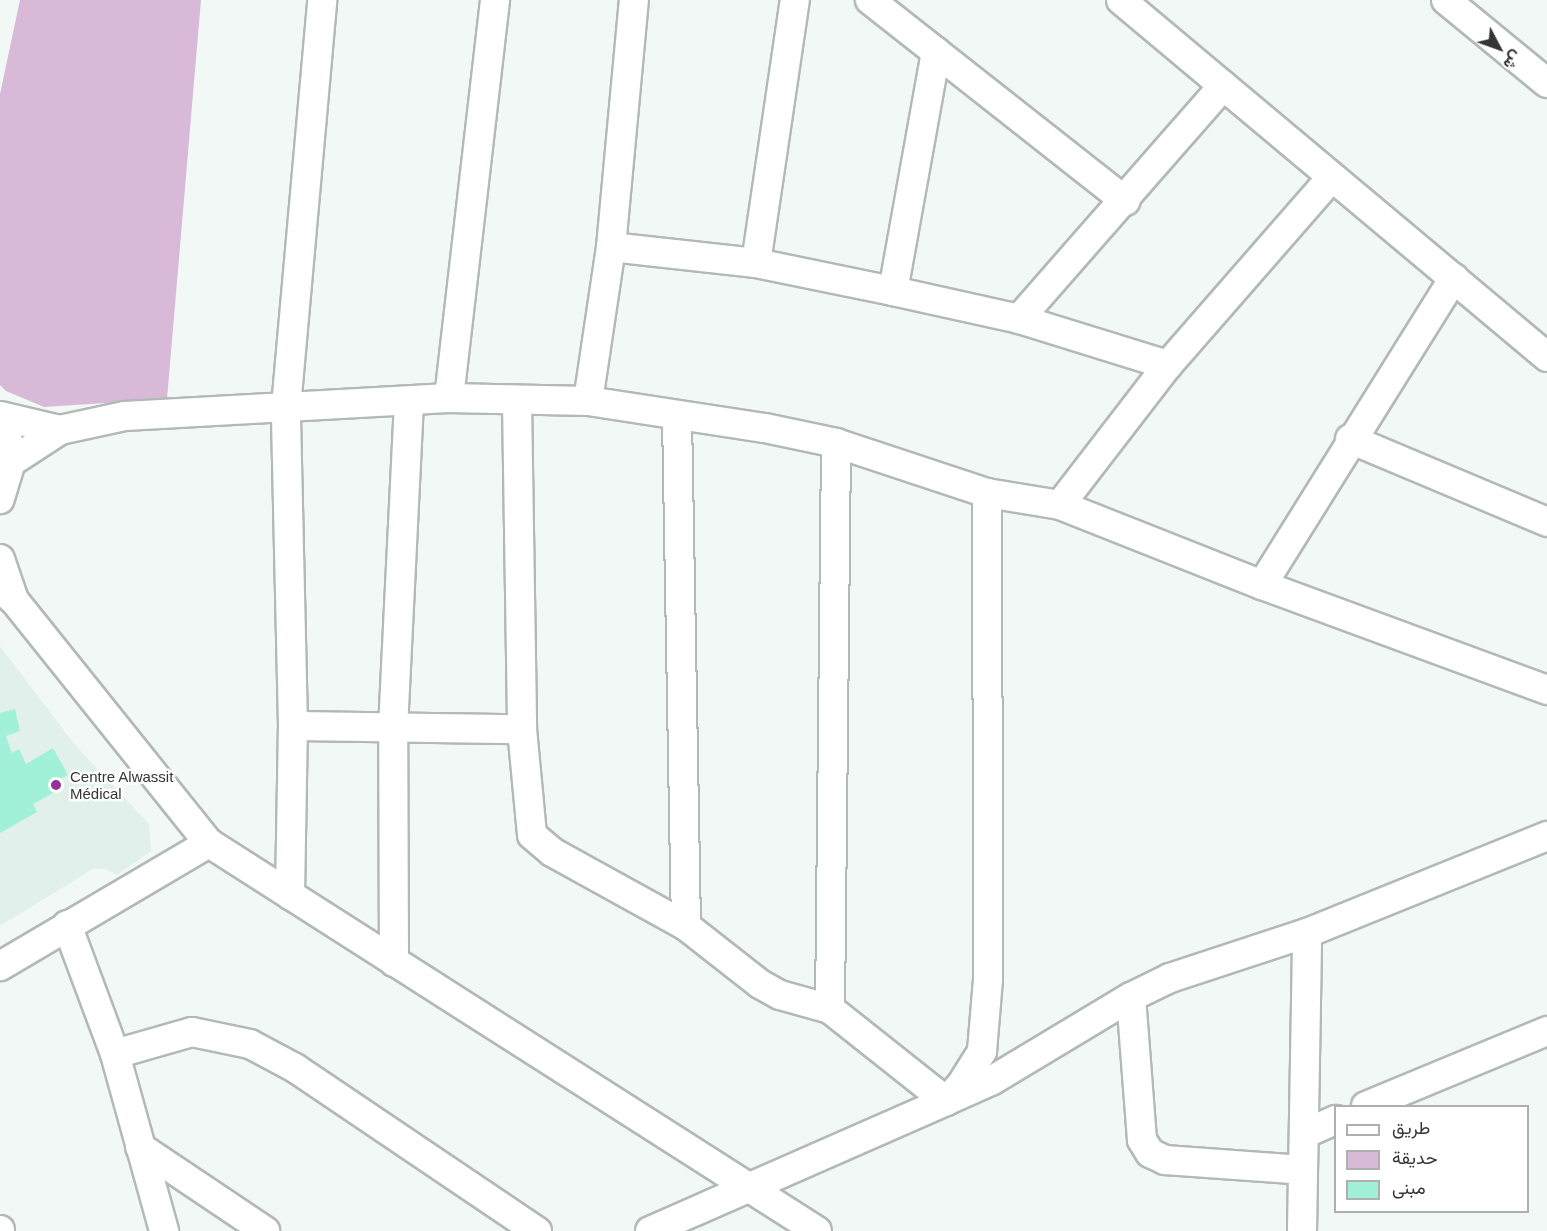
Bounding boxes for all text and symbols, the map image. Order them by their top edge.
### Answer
north arrow [1469,18,1529,78]
text: ش [1500,47,1526,73]
place label: Centre Alwassit Médical [70,767,174,802]
marker: Centre Alwassit Médical [47,776,65,794]
legend [1334,1105,1529,1213]
text: طريق [1392,1118,1430,1138]
text: حديقة [1392,1148,1438,1168]
text: مبنى [1392,1178,1426,1198]

